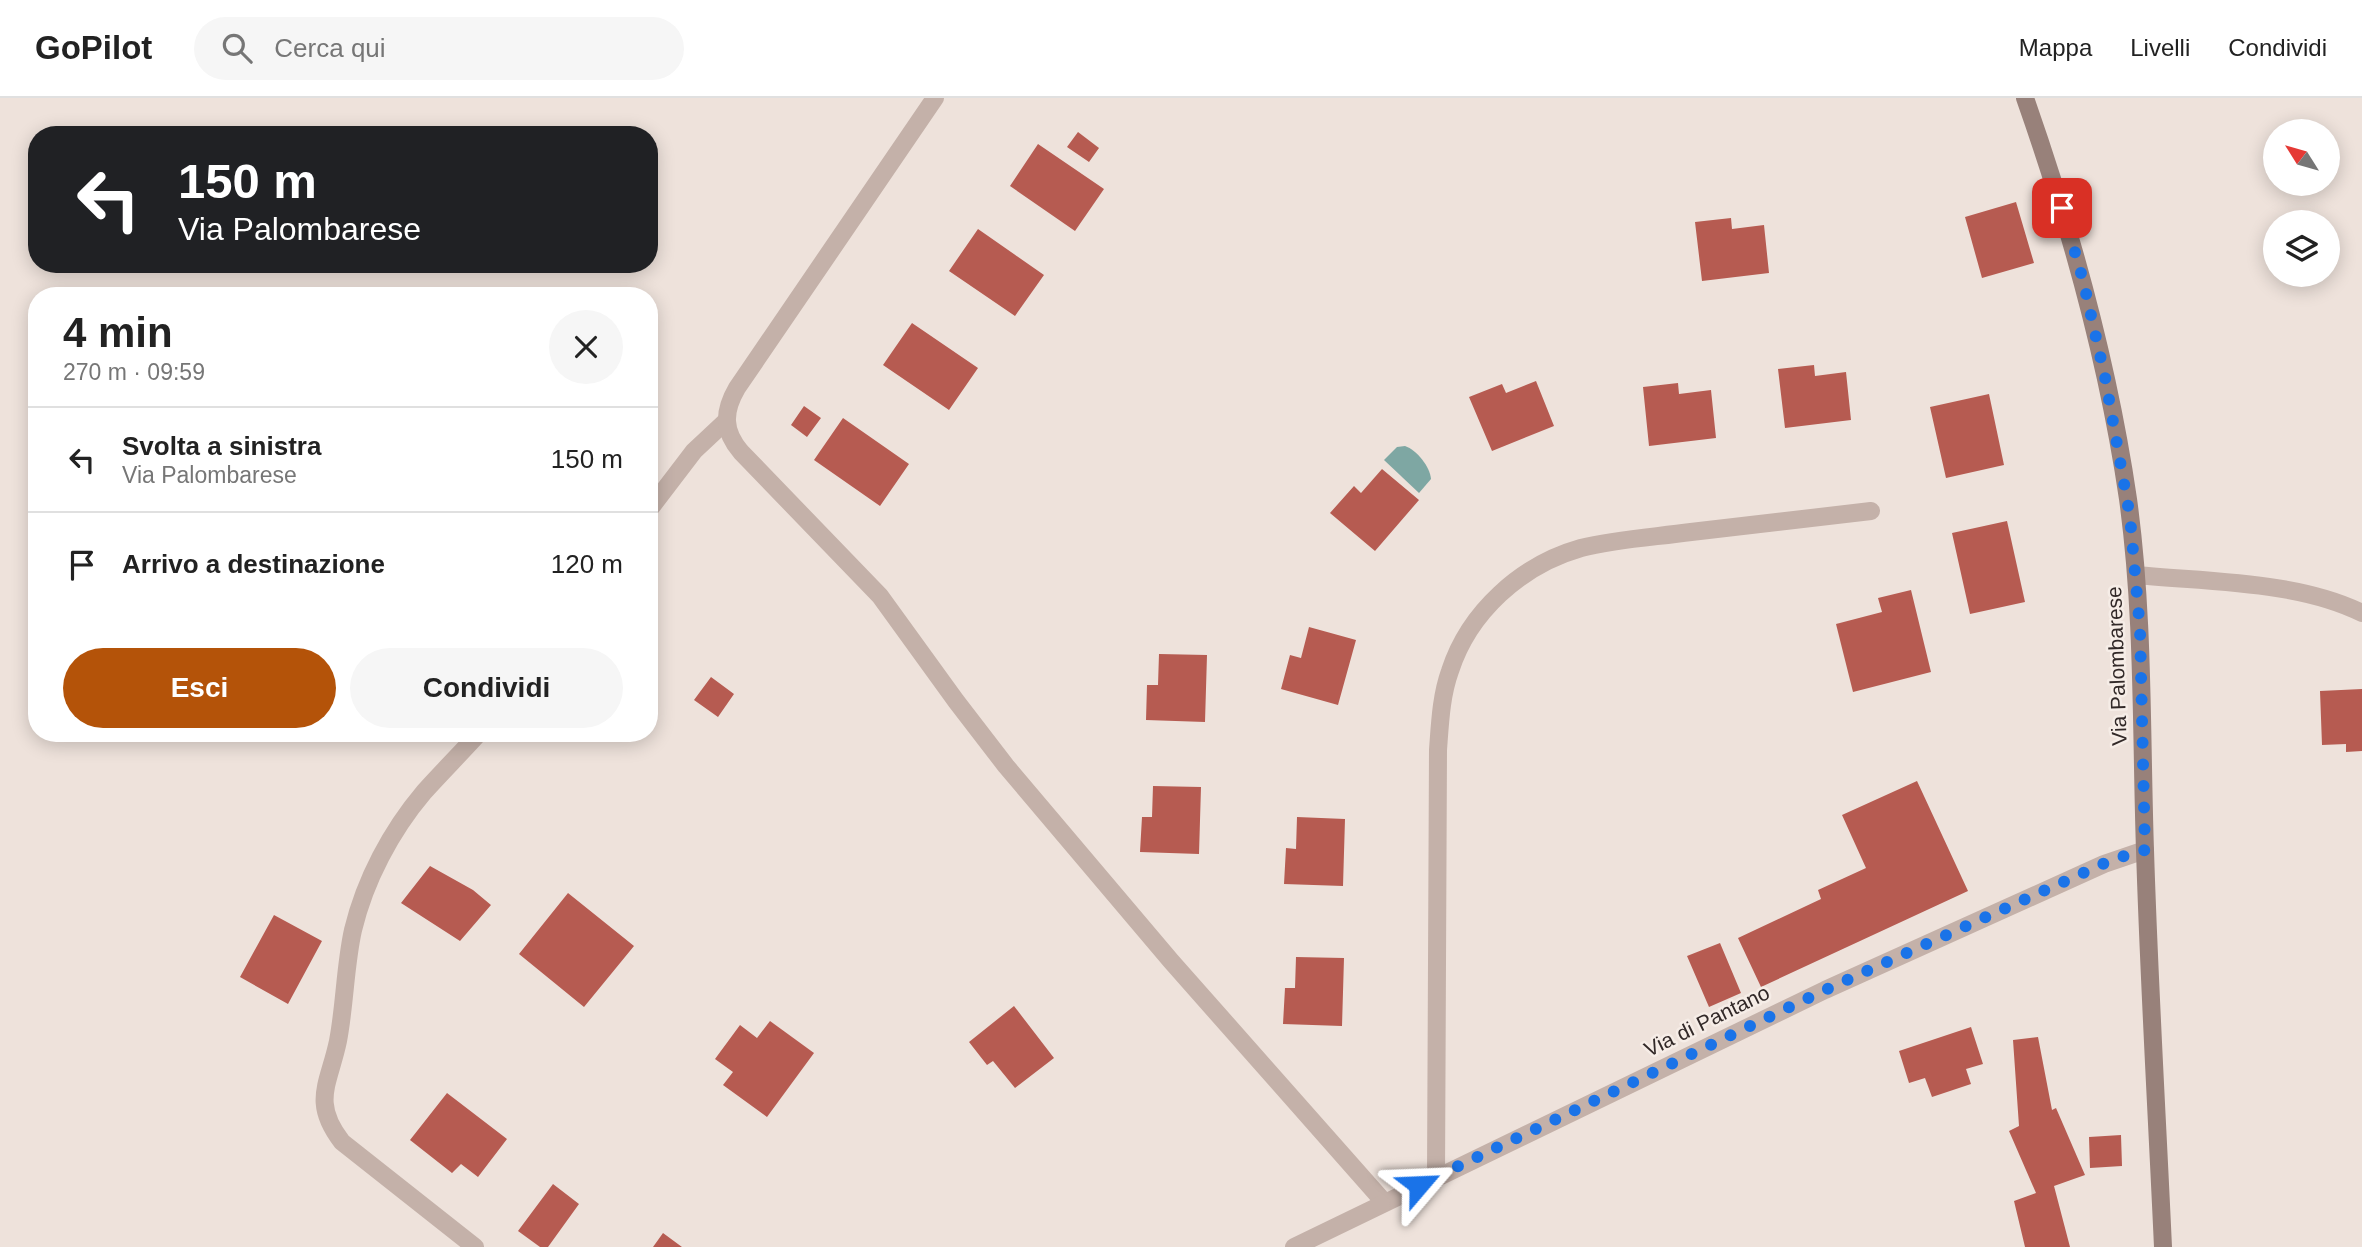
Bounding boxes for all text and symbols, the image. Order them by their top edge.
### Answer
search box [194,17,684,80]
text: GoPilot [35,29,152,66]
icon: search [218,29,256,67]
text: Cerca qui [274,33,386,63]
text: Mappa [2019,34,2092,61]
text: Livelli [2130,34,2190,61]
text: Condividi [2228,34,2327,61]
north arrow [2263,119,2340,196]
map controls [2263,119,2340,287]
icon: left [63,154,154,245]
text: 150 m [178,154,317,208]
pin [2032,178,2092,238]
icon: arrive [2043,189,2081,227]
button: layers [2263,210,2340,287]
text: Via Palombarese [178,211,421,247]
text: 4 min [63,309,173,356]
button: close [549,310,623,384]
text: 270 m · 09:59 [63,359,205,385]
text: Svolta a sinistra [122,431,321,461]
icon: left [63,441,101,479]
text: 150 m [551,444,623,474]
text: Via Palombarese [122,462,297,488]
icon: arrive [63,546,101,584]
text: Arrivo a destinazione [122,549,385,579]
text: 120 m [551,549,623,579]
street label: Via Palombarese [2102,586,2131,746]
button: Esci [63,648,336,728]
button: Condividi [350,648,623,728]
street label: Via di Pantano [1641,980,1773,1061]
position arrow [1382,1148,1456,1222]

